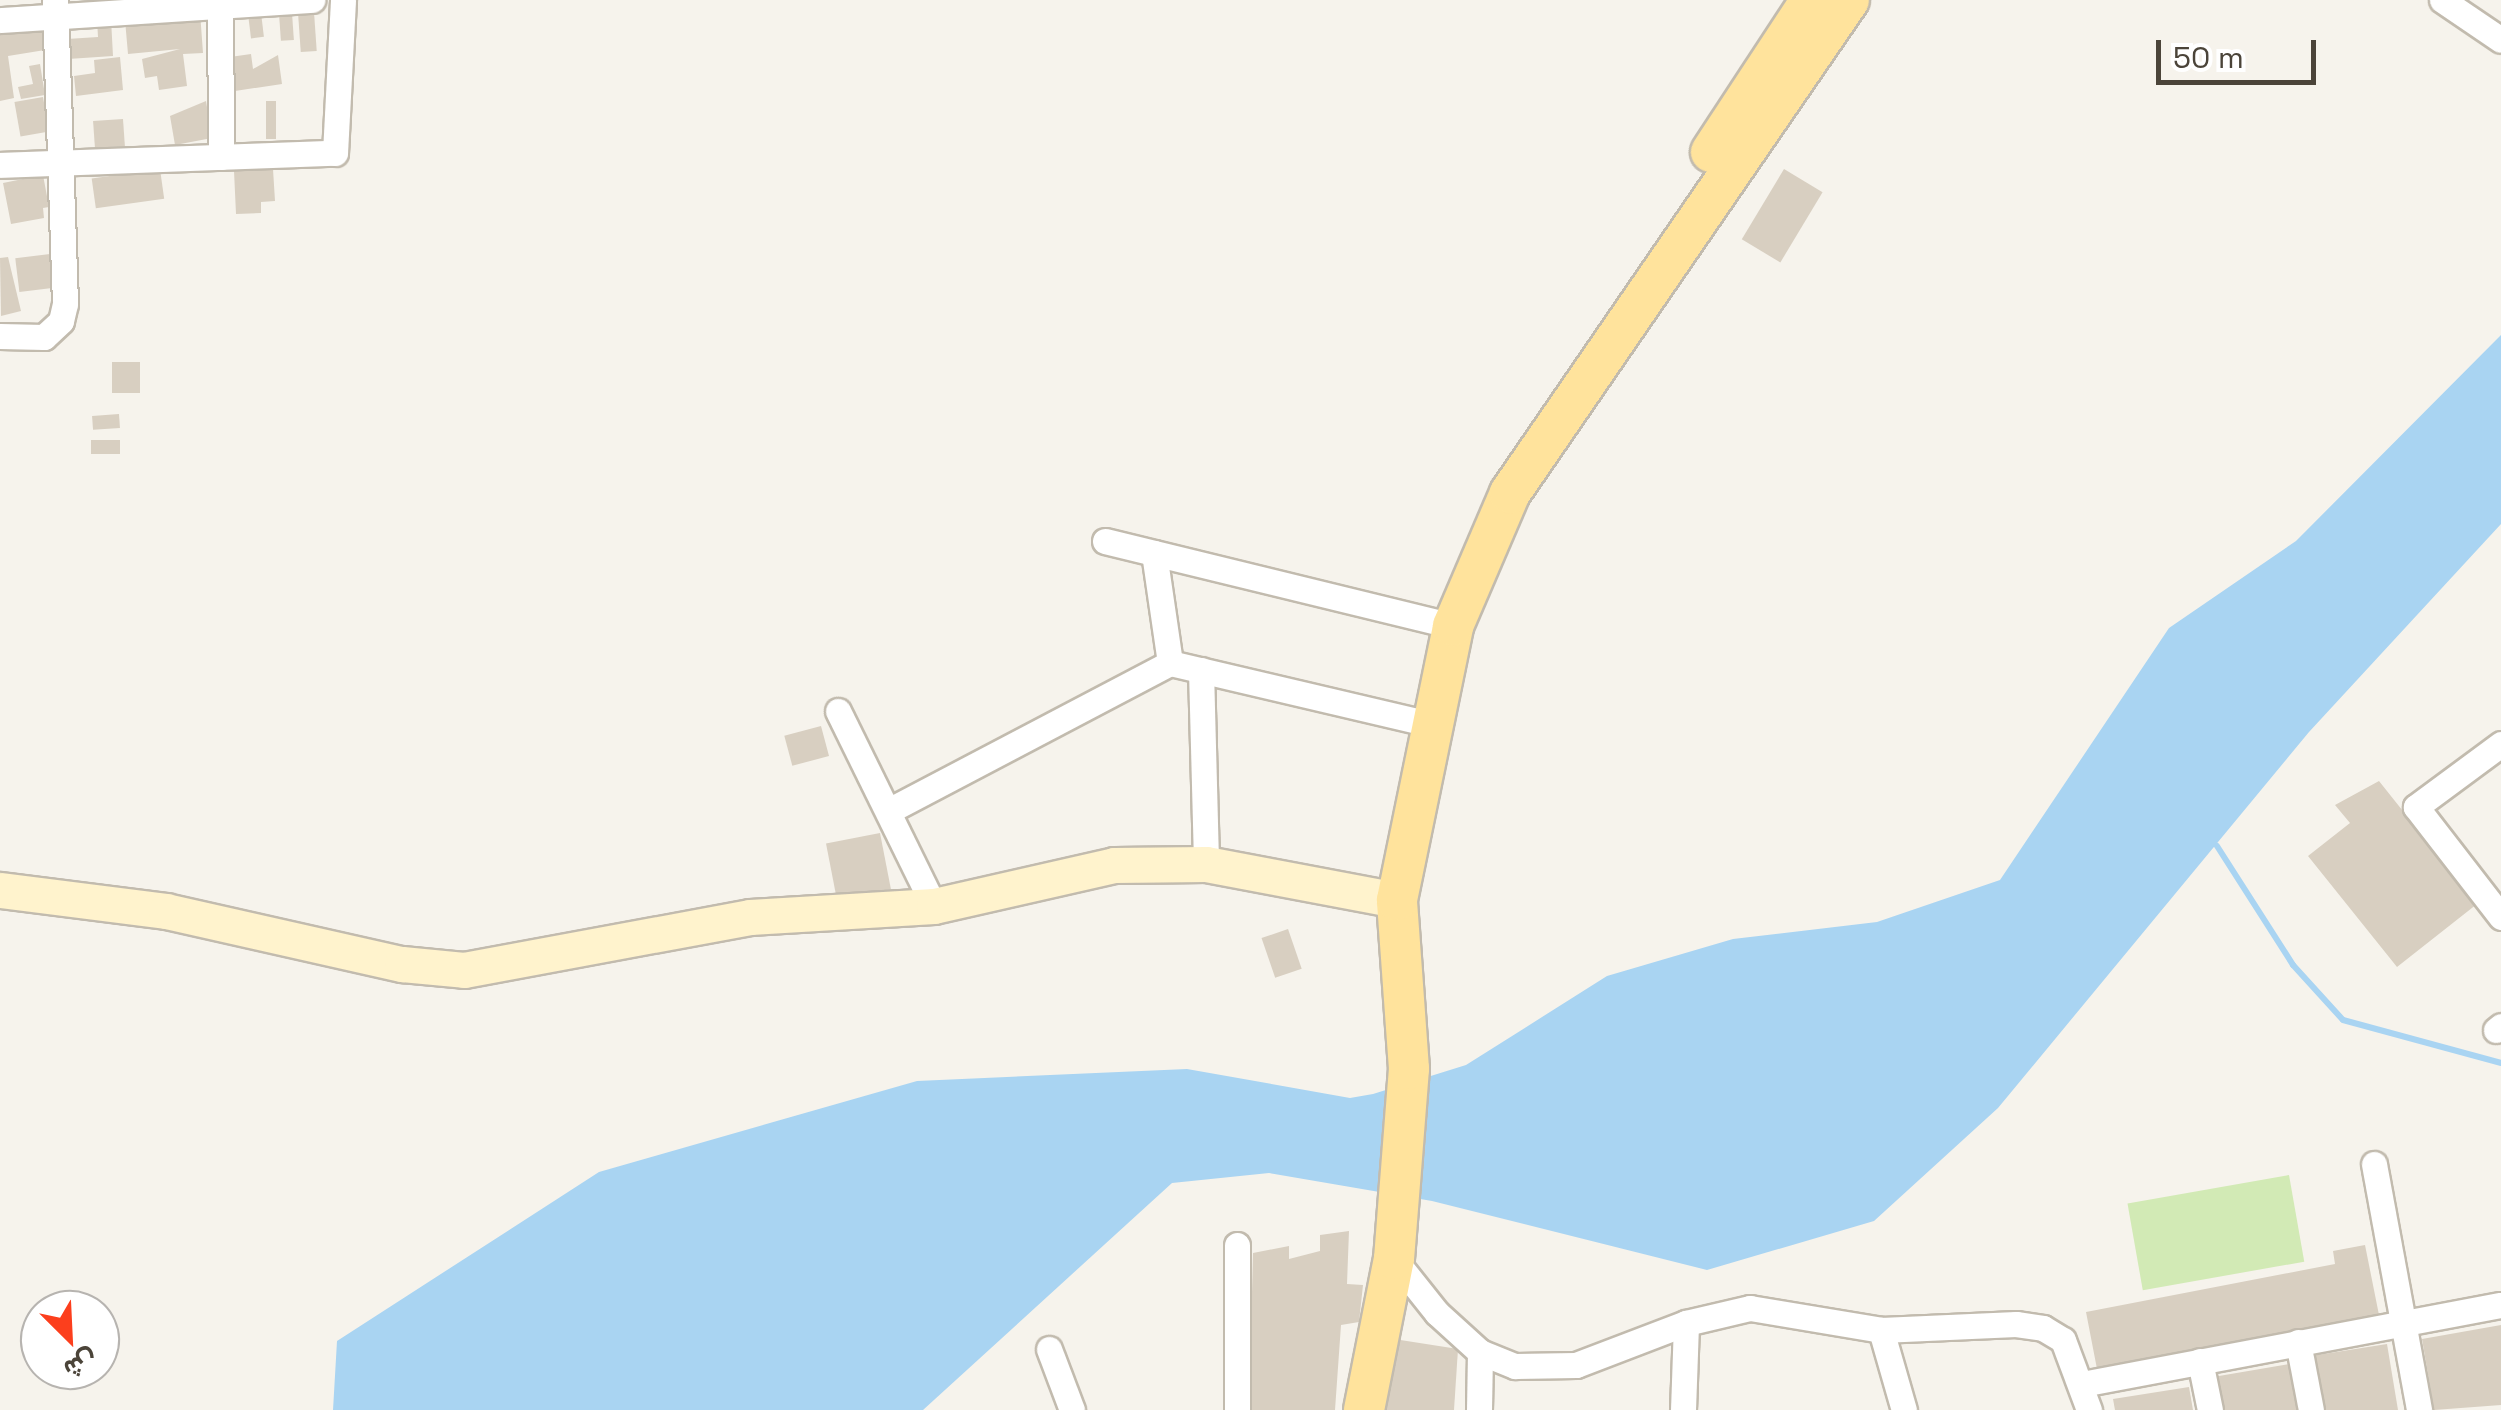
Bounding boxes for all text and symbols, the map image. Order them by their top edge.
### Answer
scale bar [2161,20,2321,82]
text: 50 m [2173,38,2244,77]
north arrow [20,1290,120,1390]
text: ش [59,1342,104,1389]

